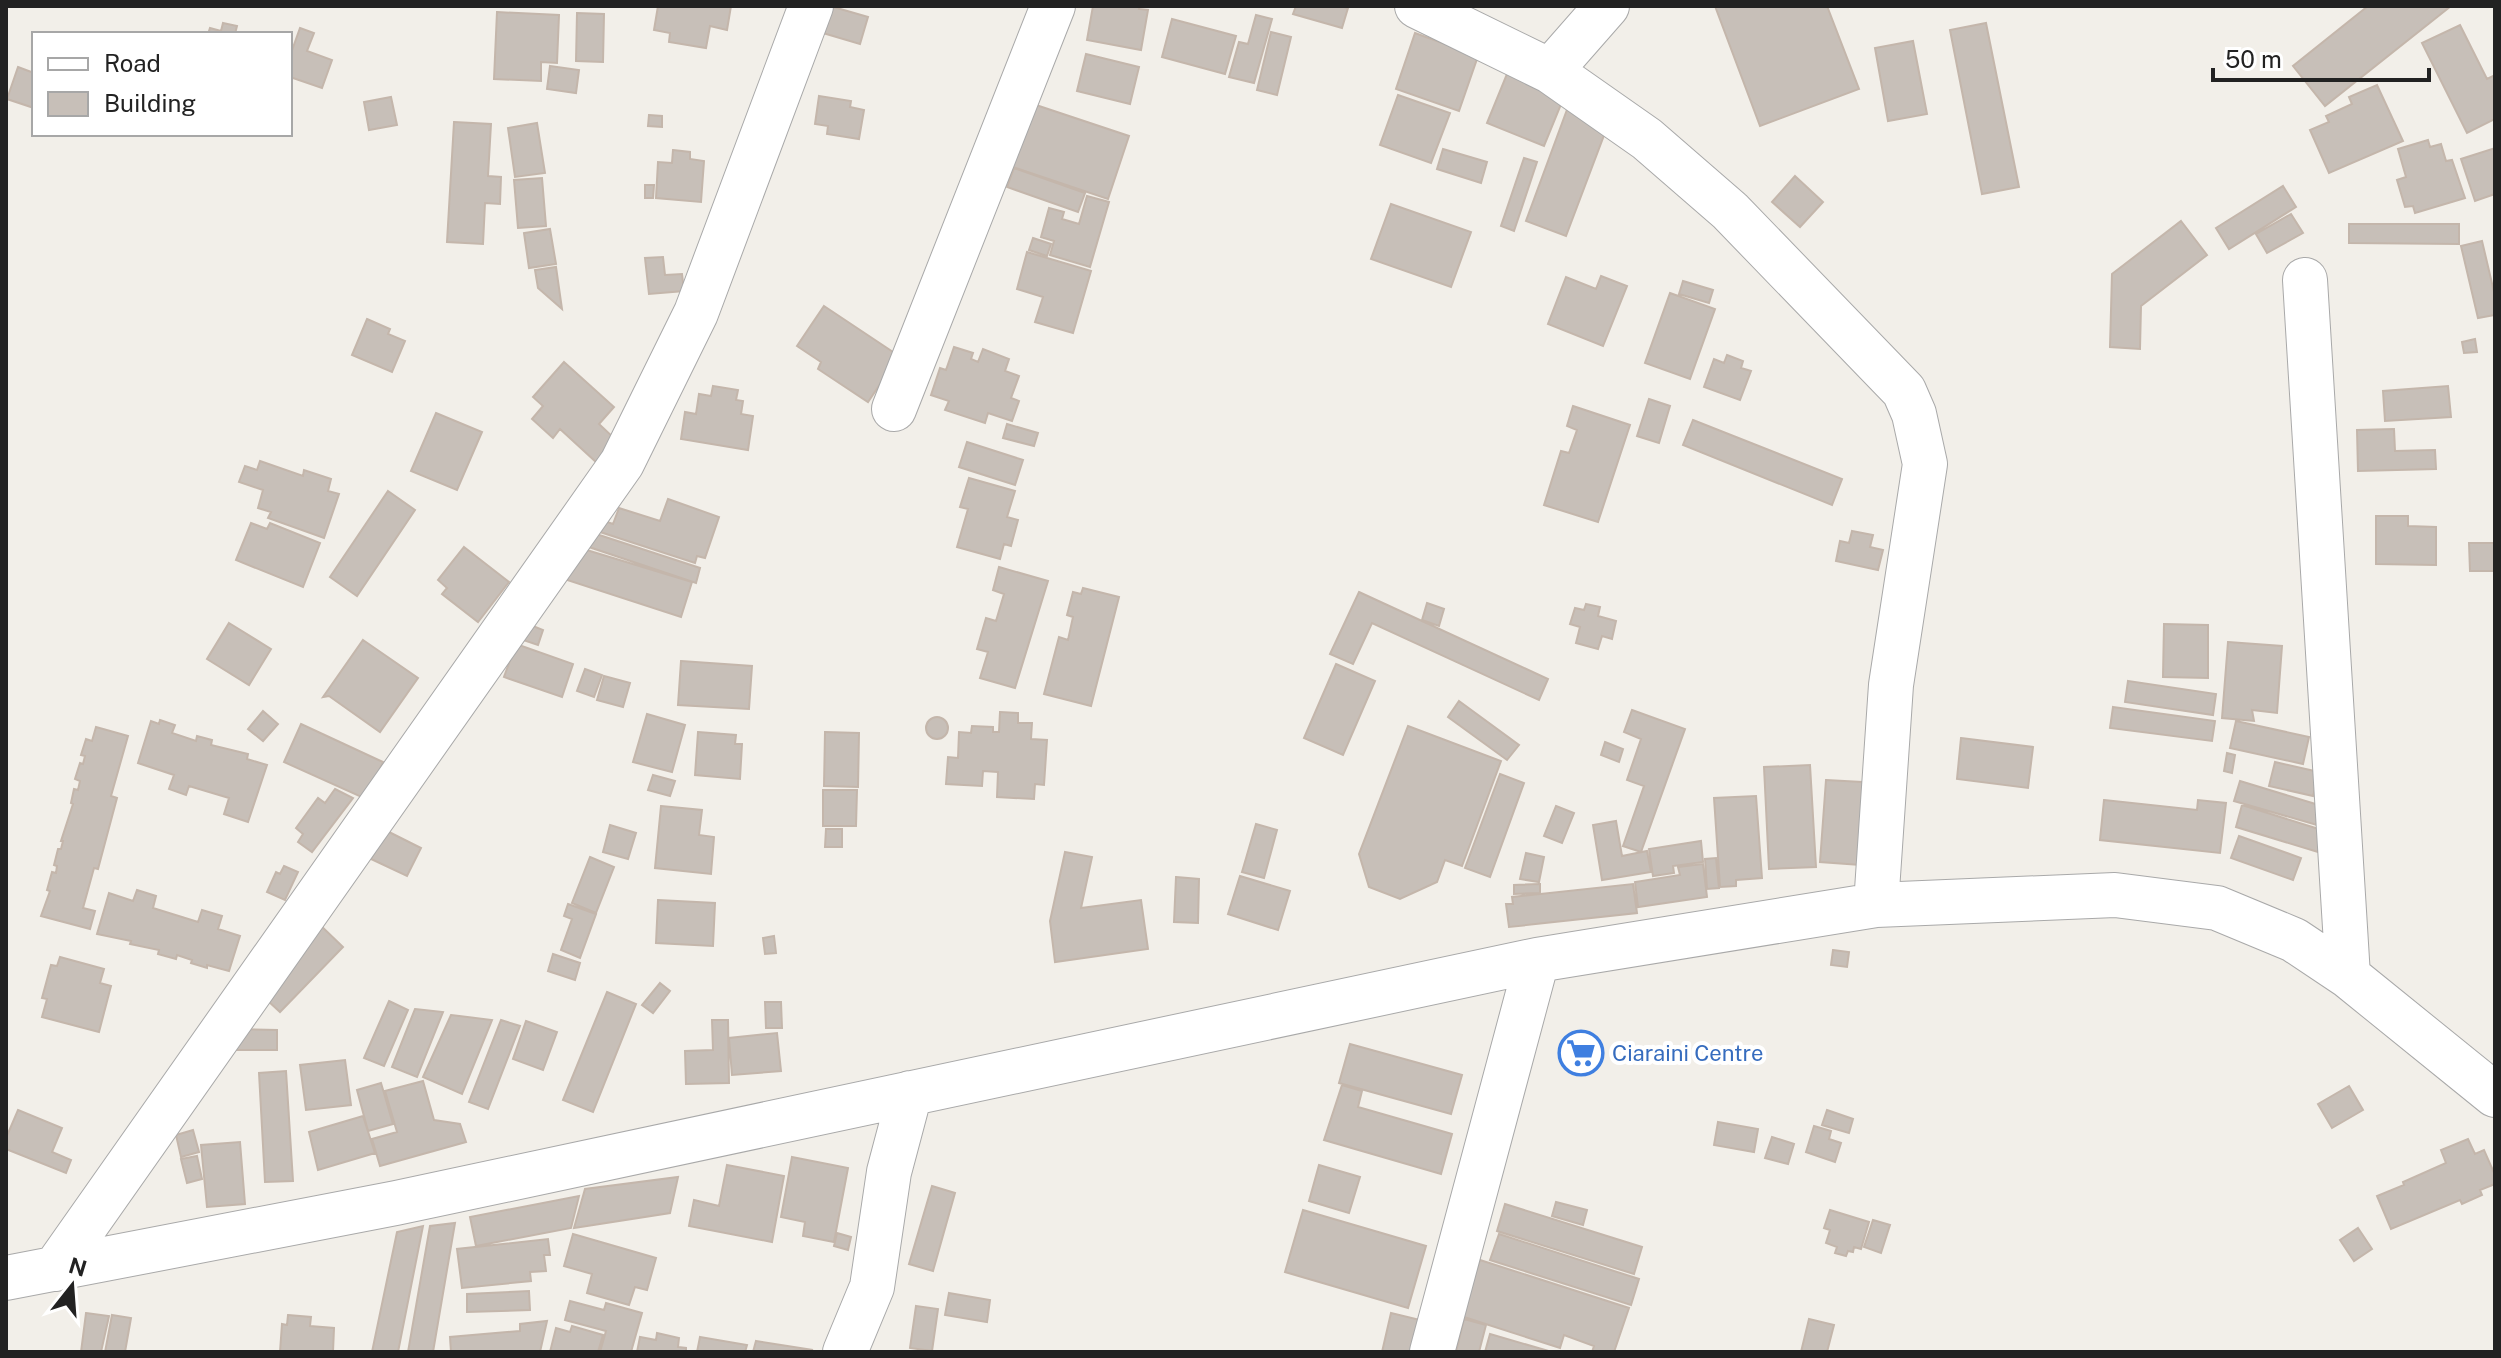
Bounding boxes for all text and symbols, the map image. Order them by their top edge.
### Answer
legend [32,32,292,136]
scale bar [2213,32,2429,82]
text: 50 m [2225,45,2282,73]
text: Road [104,49,161,77]
text: Building [104,89,196,117]
supermarket icon: Ciaraini Centre [1557,1029,1605,1077]
place label: Ciaraini Centre [1612,1040,1763,1066]
north arrow [32,1246,112,1326]
text: N [66,1252,90,1282]

